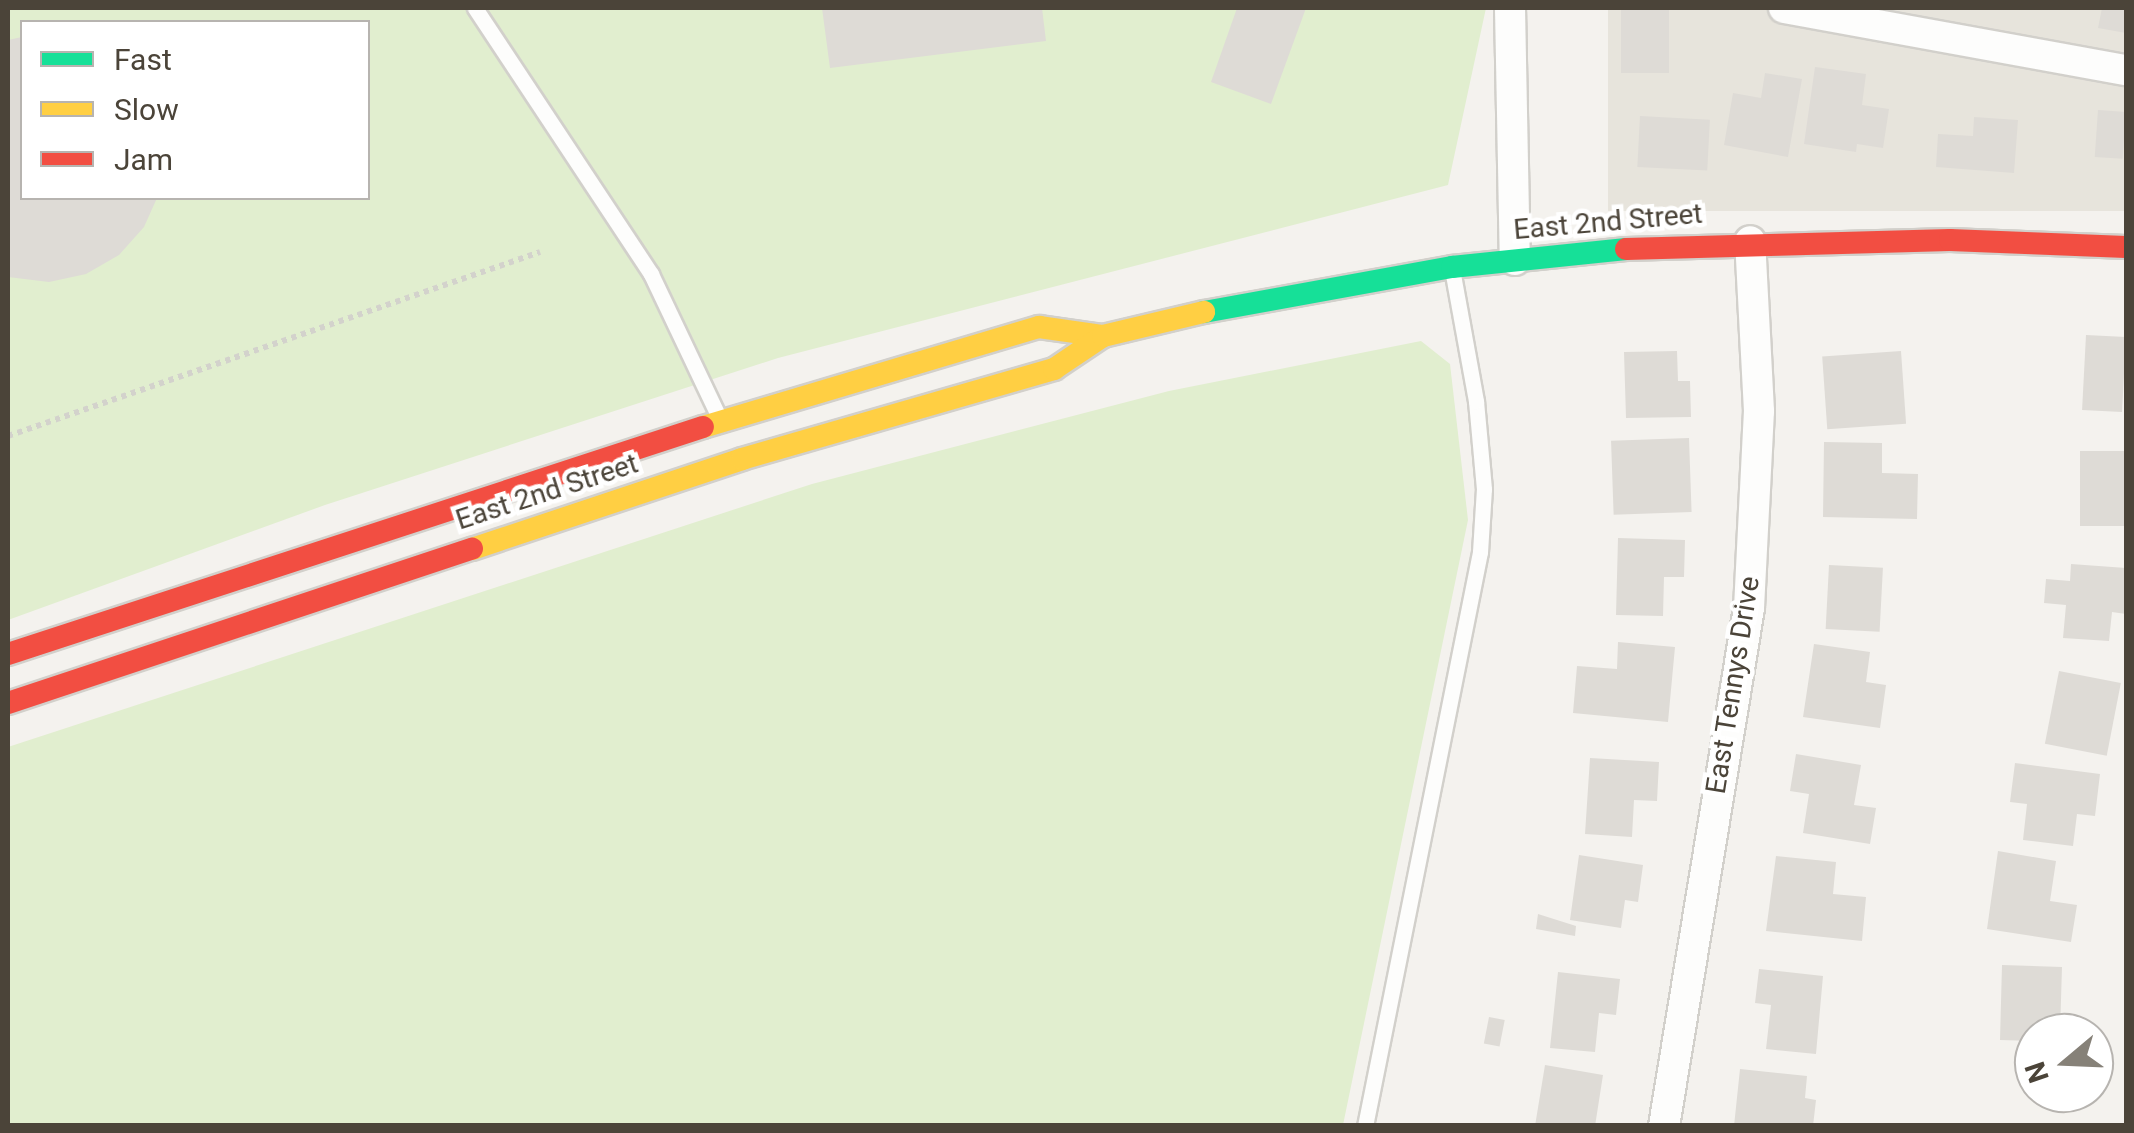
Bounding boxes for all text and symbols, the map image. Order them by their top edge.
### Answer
legend [20,20,370,200]
text: Fast [114,42,172,77]
text: Slow [114,92,179,127]
text: Jam [114,142,173,177]
street label: East 2nd Street [1512,197,1704,247]
street label: East 2nd Street [452,447,642,537]
street label: East Tennys Drive [1699,574,1767,796]
north arrow [2014,1013,2114,1113]
text: N [2018,1058,2056,1087]

